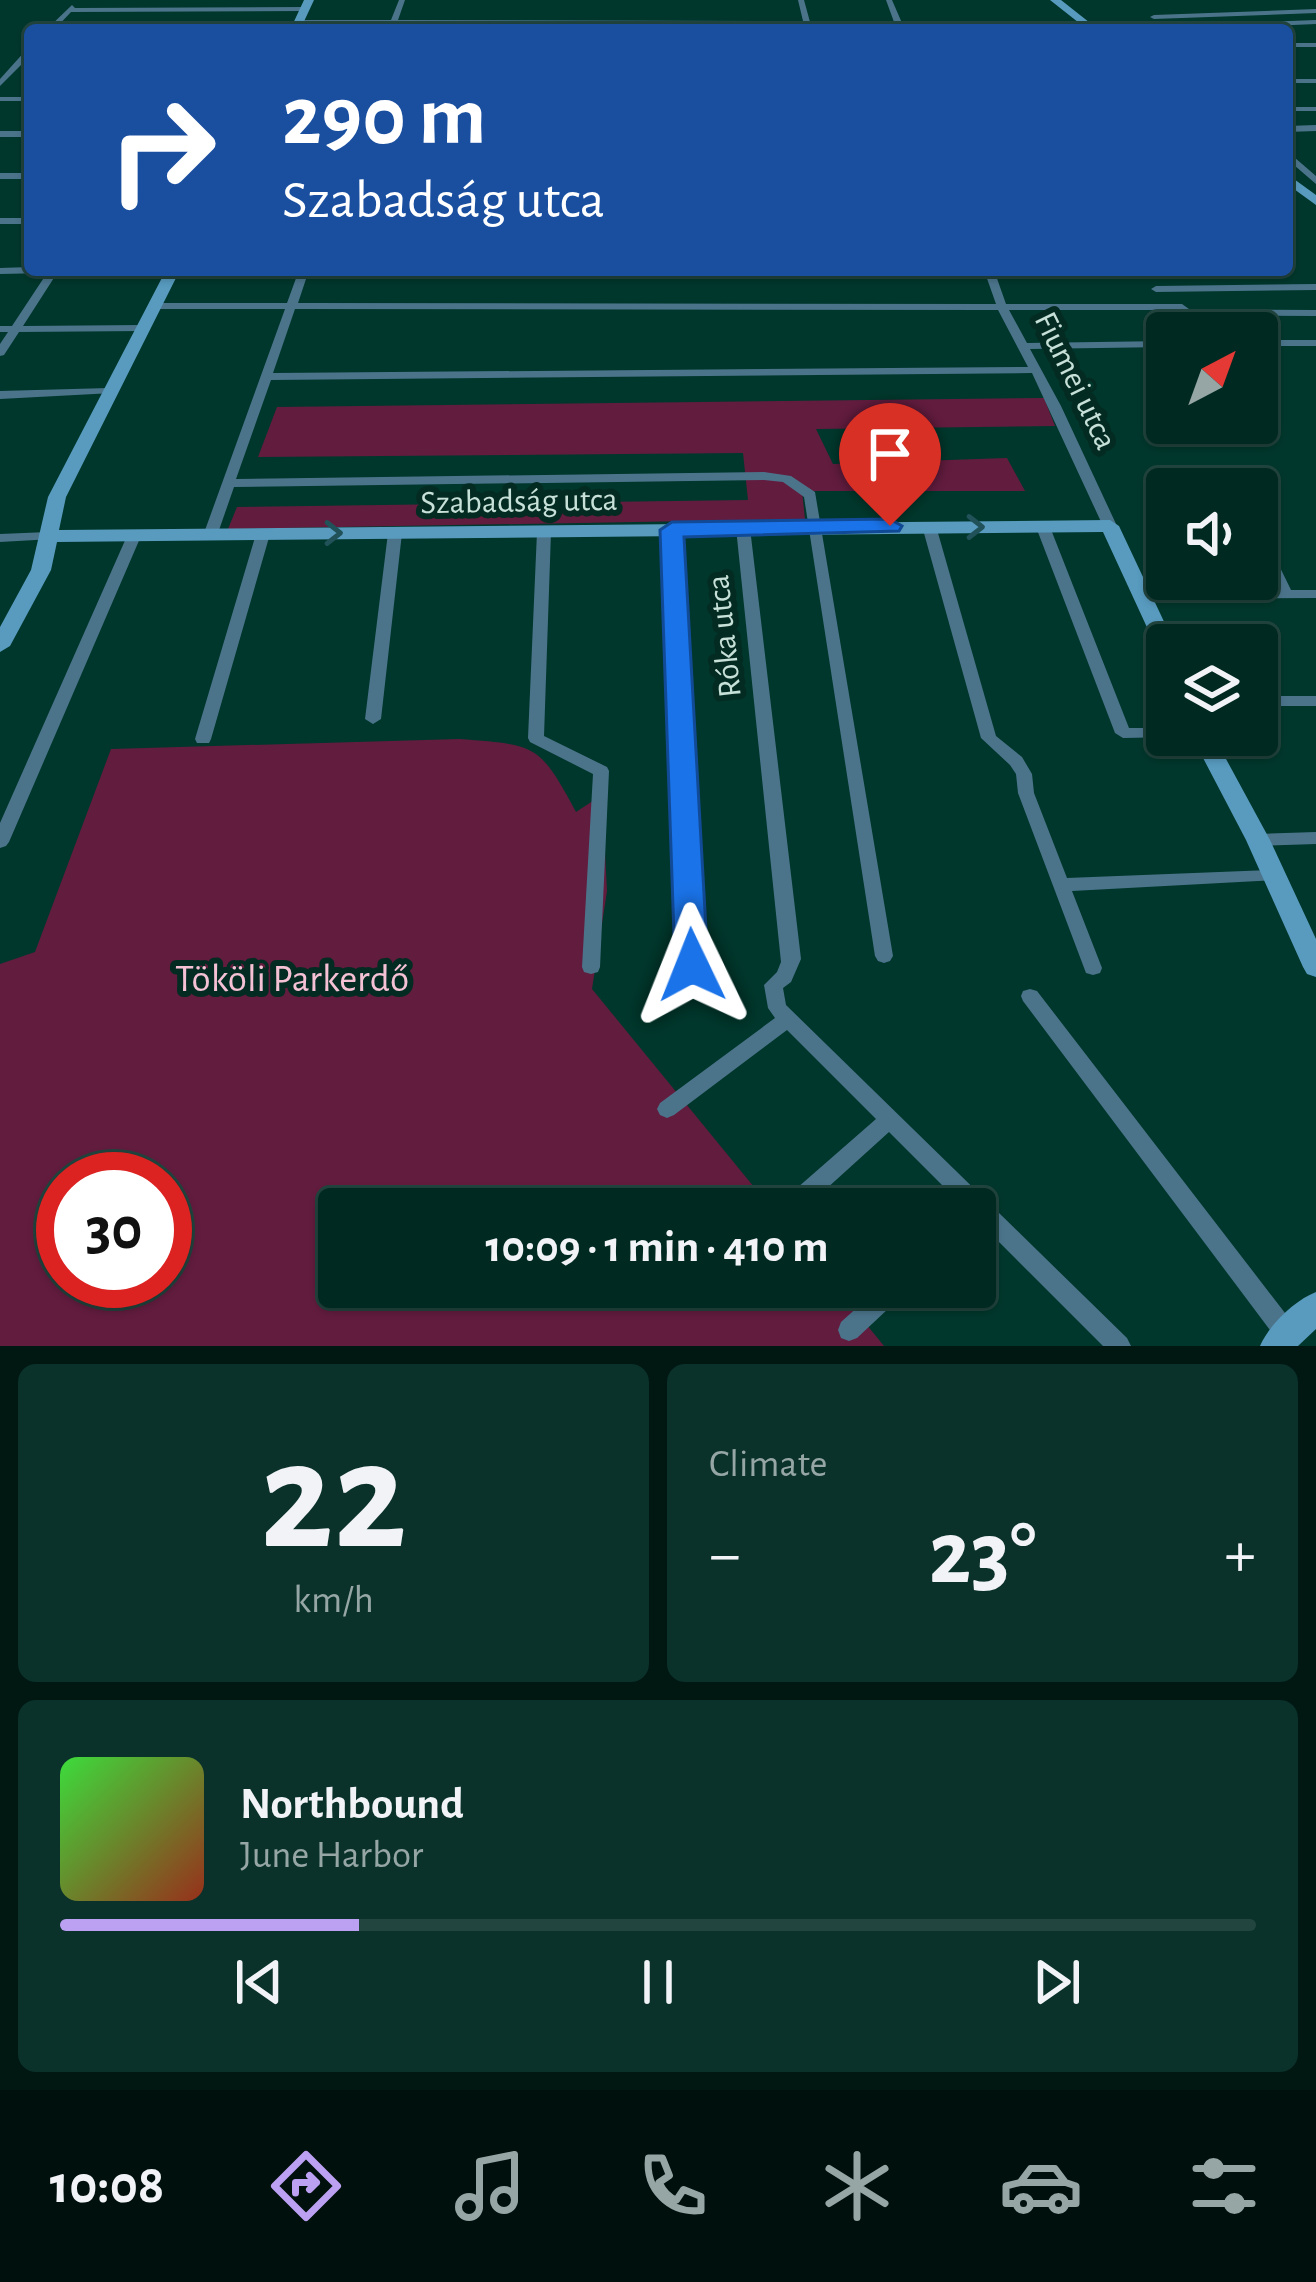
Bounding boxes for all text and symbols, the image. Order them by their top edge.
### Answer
icon: right [84,72,240,228]
text: 290 m [282,76,486,160]
text: Szabadság utca [282,174,605,228]
street label: Fiumei utca [1028,307,1122,455]
north arrow [1146,312,1278,444]
map controls [1146,312,1278,756]
pin [839,403,941,526]
icon: arrive [857,421,923,487]
button: sound [1146,468,1278,600]
street label: Szabadság utca [420,484,618,520]
one-way arrow [966,513,985,539]
one-way arrow [324,521,343,547]
street label: Róka utca [702,573,748,699]
button: layers [1146,624,1278,756]
position arrow [629,902,755,1028]
park label: Tököli Parkerdő [175,960,409,999]
speed limit sign: 30 [36,1152,192,1308]
text: 10:09 · 1 min · 410 m [485,1225,829,1270]
text: 22 [260,1421,407,1577]
text: Climate [709,1445,827,1484]
text: 23° [929,1510,1036,1600]
text: − [709,1522,741,1588]
text: + [1224,1522,1256,1588]
text: km/h [293,1581,374,1620]
text: Northbound [240,1782,464,1827]
text: June Harbor [240,1836,423,1875]
icon: previous [226,1949,292,2015]
icon: pause [625,1949,691,2015]
icon: next [1024,1949,1090,2015]
icon: directions [264,2144,348,2228]
icon: music [448,2144,532,2228]
icon: phone [631,2144,715,2228]
icon: climate [815,2144,899,2228]
icon: car [999,2144,1083,2228]
icon: filters [1182,2144,1266,2228]
text: 10:08 [50,2159,165,2213]

